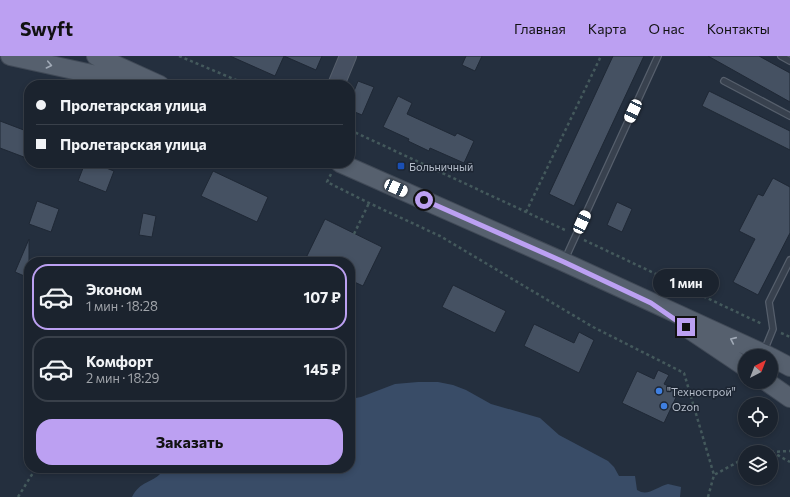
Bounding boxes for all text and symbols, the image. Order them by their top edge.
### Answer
text: Swyft [20,17,73,40]
text: Главная [514,20,566,37]
text: Карта [588,20,626,37]
text: О нас [648,20,685,37]
text: Контакты [707,20,770,37]
one-way arrow [46,60,53,68]
text: Пролетарская улица [60,96,207,114]
car [622,98,644,124]
text: Пролетарская улица [60,135,207,153]
place label: Больничный [409,160,473,173]
marker: Больничный [396,161,406,171]
car [383,178,409,198]
route start [415,191,433,209]
car [571,209,593,235]
callout: 1 мин [653,269,719,297]
text: 1 мин [669,275,703,291]
icon: car [38,279,74,315]
text: Эконом [86,280,142,298]
text: 107 ₽ [303,288,341,306]
text: 1 мин · 18:28 [86,298,158,314]
route end [677,318,695,336]
one-way arrow [730,337,738,345]
north arrow [738,349,778,389]
map controls [738,349,778,485]
icon: car [38,351,74,387]
text: Комфорт [86,352,153,370]
text: 145 ₽ [304,360,341,378]
text: 2 мин · 18:29 [86,370,159,386]
place label: "Технострой" [667,385,736,398]
marker: "Технострой" [654,386,664,396]
button: locate [738,397,778,437]
place label: Ozon [672,400,699,413]
marker: Ozon [659,401,669,411]
button: Заказать [36,419,343,465]
button: layers [738,445,778,485]

